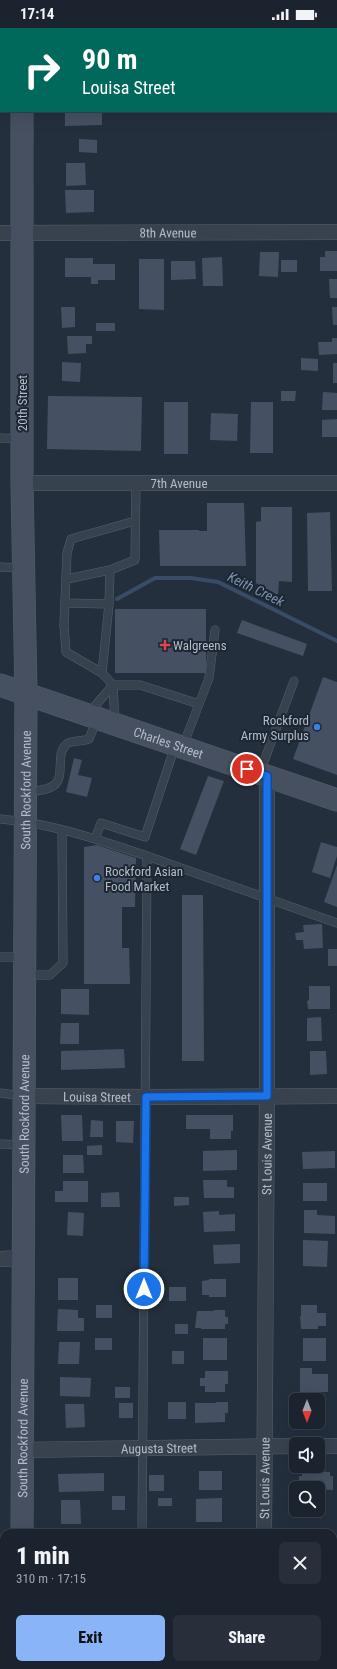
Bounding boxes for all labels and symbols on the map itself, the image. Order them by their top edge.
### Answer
street label: 8th Avenue [139,225,197,240]
street label: 20th Street [15,375,30,431]
street label: 7th Avenue [151,476,207,491]
water label: Keith Creek [225,568,288,610]
place label: Walgreens [173,638,227,653]
marker: Walgreens [160,640,170,650]
place label: Rockford Army Surplus [241,713,309,743]
marker: Rockford Army Surplus [312,722,322,732]
street label: Charles Street [132,724,205,761]
street label: South Rockford Avenue [18,730,33,850]
pin [230,752,264,786]
place label: Rockford Asian Food Market [105,864,183,894]
marker: Rockford Asian Food Market [92,873,102,883]
street label: South Rockford Avenue [16,1054,32,1174]
street label: Louisa Street [63,1089,131,1104]
street label: St Louis Avenue [259,1113,274,1195]
position arrow [123,1268,165,1310]
street label: South Rockford Avenue [15,1378,30,1498]
north arrow [289,1393,325,1429]
street label: St Louis Avenue [257,1437,272,1519]
street label: Augusta Street [121,1440,197,1456]

